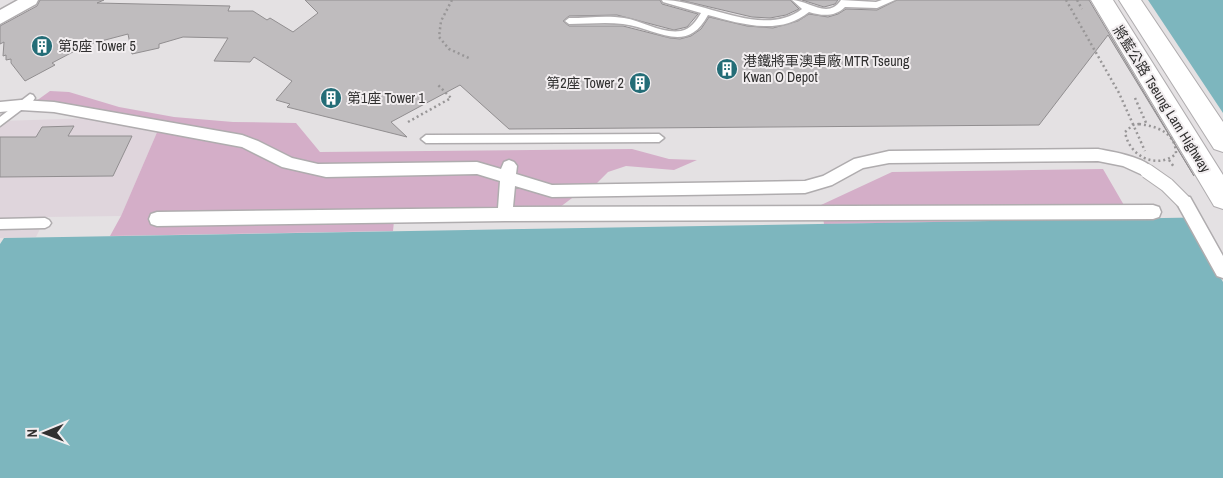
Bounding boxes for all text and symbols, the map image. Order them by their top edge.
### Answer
street label: 將藍公路 Tseung Lam Highway [1109,22,1215,176]
building icon: 第5座 Tower 5 [30,34,54,58]
place label: 第5座 Tower 5 [58,37,136,55]
place label: 港鐵將軍澳車廠 MTR Tseung Kwan O Depot [743,52,910,86]
building icon: 港鐵將軍澳車廠 MTR Tseung Kwan O Depot [715,57,739,81]
building icon: 第2座 Tower 2 [628,71,652,95]
place label: 第2座 Tower 2 [546,74,624,92]
building icon: 第1座 Tower 1 [319,86,343,110]
place label: 第1座 Tower 1 [347,89,425,107]
north arrow [20,408,70,458]
text: N [23,429,41,438]

